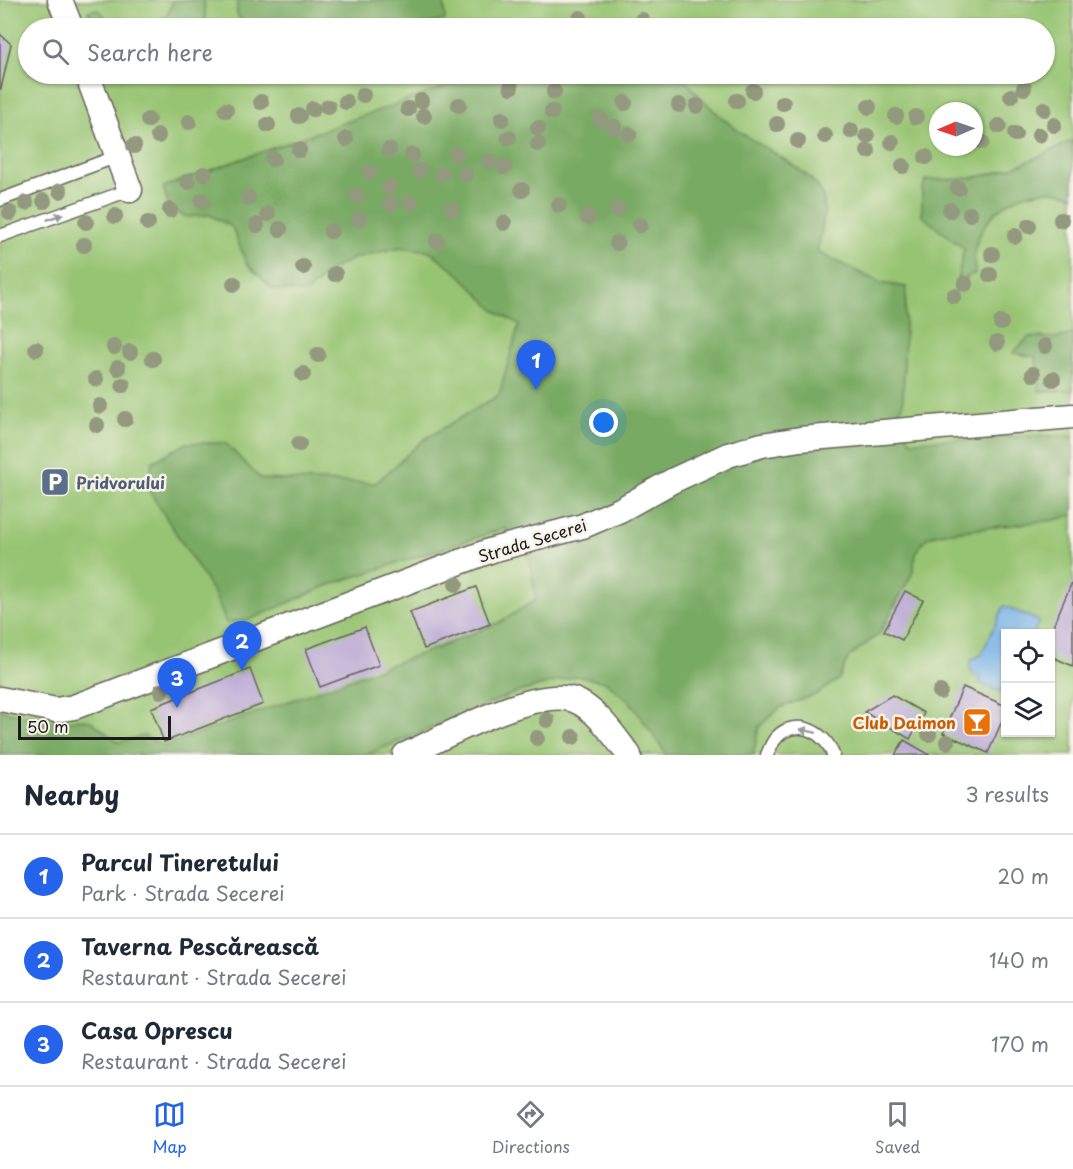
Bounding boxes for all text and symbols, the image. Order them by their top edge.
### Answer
search box [18,18,1055,84]
icon: search [39,35,72,68]
text: Search here [87,35,213,68]
north arrow [929,102,983,156]
one-way arrow [46,211,64,221]
pin: 1 [516,340,556,390]
your location [589,408,618,437]
parking icon: Pridvorului [39,466,71,498]
place label: Pridvorului [76,470,165,494]
street label: Strada Secerei [475,512,589,568]
pin: 2 [222,622,262,671]
map controls [1001,629,1055,737]
button: locate [1001,629,1055,683]
pin: 3 [158,658,196,708]
button: layers [1001,683,1055,737]
bar icon: Club Daimon [961,706,993,738]
place label: Club Daimon [853,710,956,734]
scale bar [18,713,171,740]
text: 50 m [27,714,68,738]
one-way arrow [798,726,817,735]
text: Nearby [24,775,119,814]
text: 3 results [966,779,1049,809]
text: Parcul Tineretului [81,845,279,878]
text: 1 [39,861,48,891]
text: 20 m [997,861,1049,891]
text: Park · Strada Secerei [81,878,285,908]
text: Taverna Pescărească [81,929,319,962]
text: 2 [36,945,51,975]
text: 140 m [989,945,1049,975]
text: Restaurant · Strada Secerei [81,962,347,992]
text: Casa Oprescu [81,1013,233,1046]
text: 3 [37,1029,50,1059]
text: 170 m [991,1029,1049,1059]
text: Restaurant · Strada Secerei [81,1046,347,1076]
tab: Map [153,1098,187,1158]
tab: Directions [492,1098,570,1158]
tab: Saved [875,1098,920,1158]

